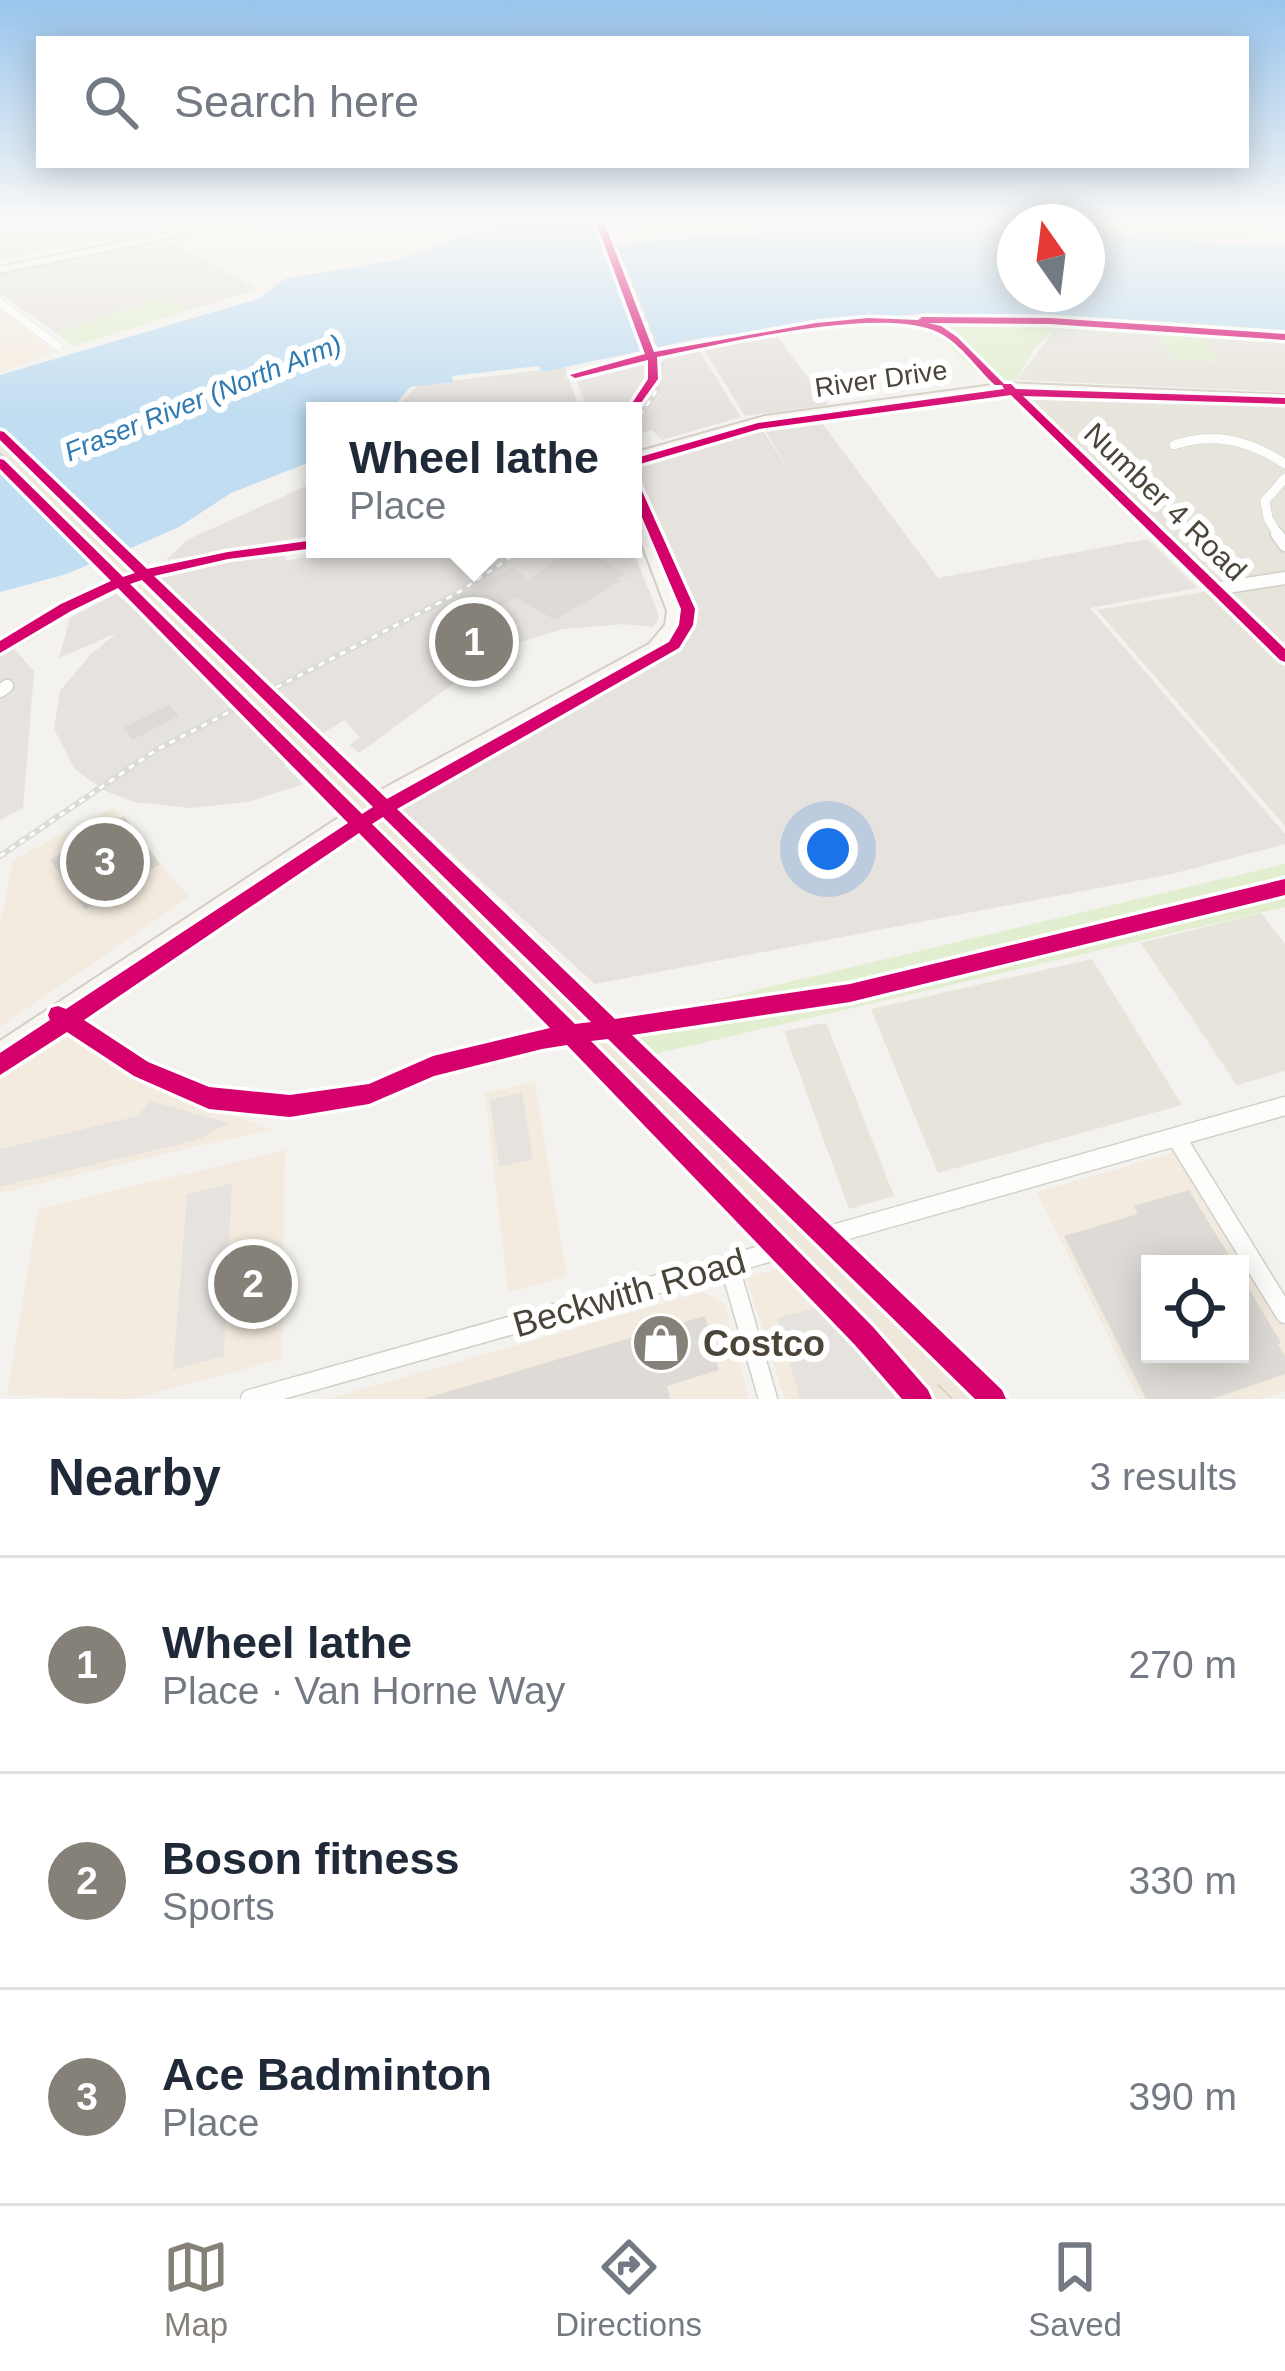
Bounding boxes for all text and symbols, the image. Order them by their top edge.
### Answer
search box [36,36,1249,168]
icon: search [78,69,144,135]
text: Search here [174,76,419,127]
north arrow [997,204,1105,312]
water label: Fraser River (North Arm) [60,329,346,467]
street label: River Drive [813,355,949,403]
popup [306,402,642,558]
street label: Number 4 Road [1078,416,1253,587]
text: Wheel lathe [349,432,599,483]
text: Place [349,484,447,527]
pin: 1 [435,597,513,687]
pin: 3 [66,817,144,907]
your location [798,819,858,879]
pin: 2 [214,1239,292,1329]
street label: Beckwith Road [508,1240,750,1345]
map controls [1141,1255,1249,1363]
button: locate [1141,1255,1249,1363]
shop icon: Costco [630,1312,692,1374]
place label: Costco [703,1323,825,1364]
text: Nearby [48,1449,221,1506]
text: 3 results [1090,1455,1237,1498]
text: Wheel lathe [162,1617,412,1668]
text: 1 [76,1643,98,1686]
text: 270 m [1129,1643,1237,1686]
text: Place · Van Horne Way [162,1669,565,1712]
text: Boson fitness [162,1833,460,1884]
text: 2 [76,1859,98,1902]
text: 330 m [1129,1859,1237,1902]
text: Sports [162,1885,275,1928]
text: Ace Badminton [162,2049,492,2100]
text: 3 [76,2075,98,2118]
text: 390 m [1129,2075,1237,2118]
text: Place [162,2101,260,2144]
tab: Map [163,2234,229,2344]
tab: Directions [555,2234,702,2344]
tab: Saved [1028,2234,1122,2344]

